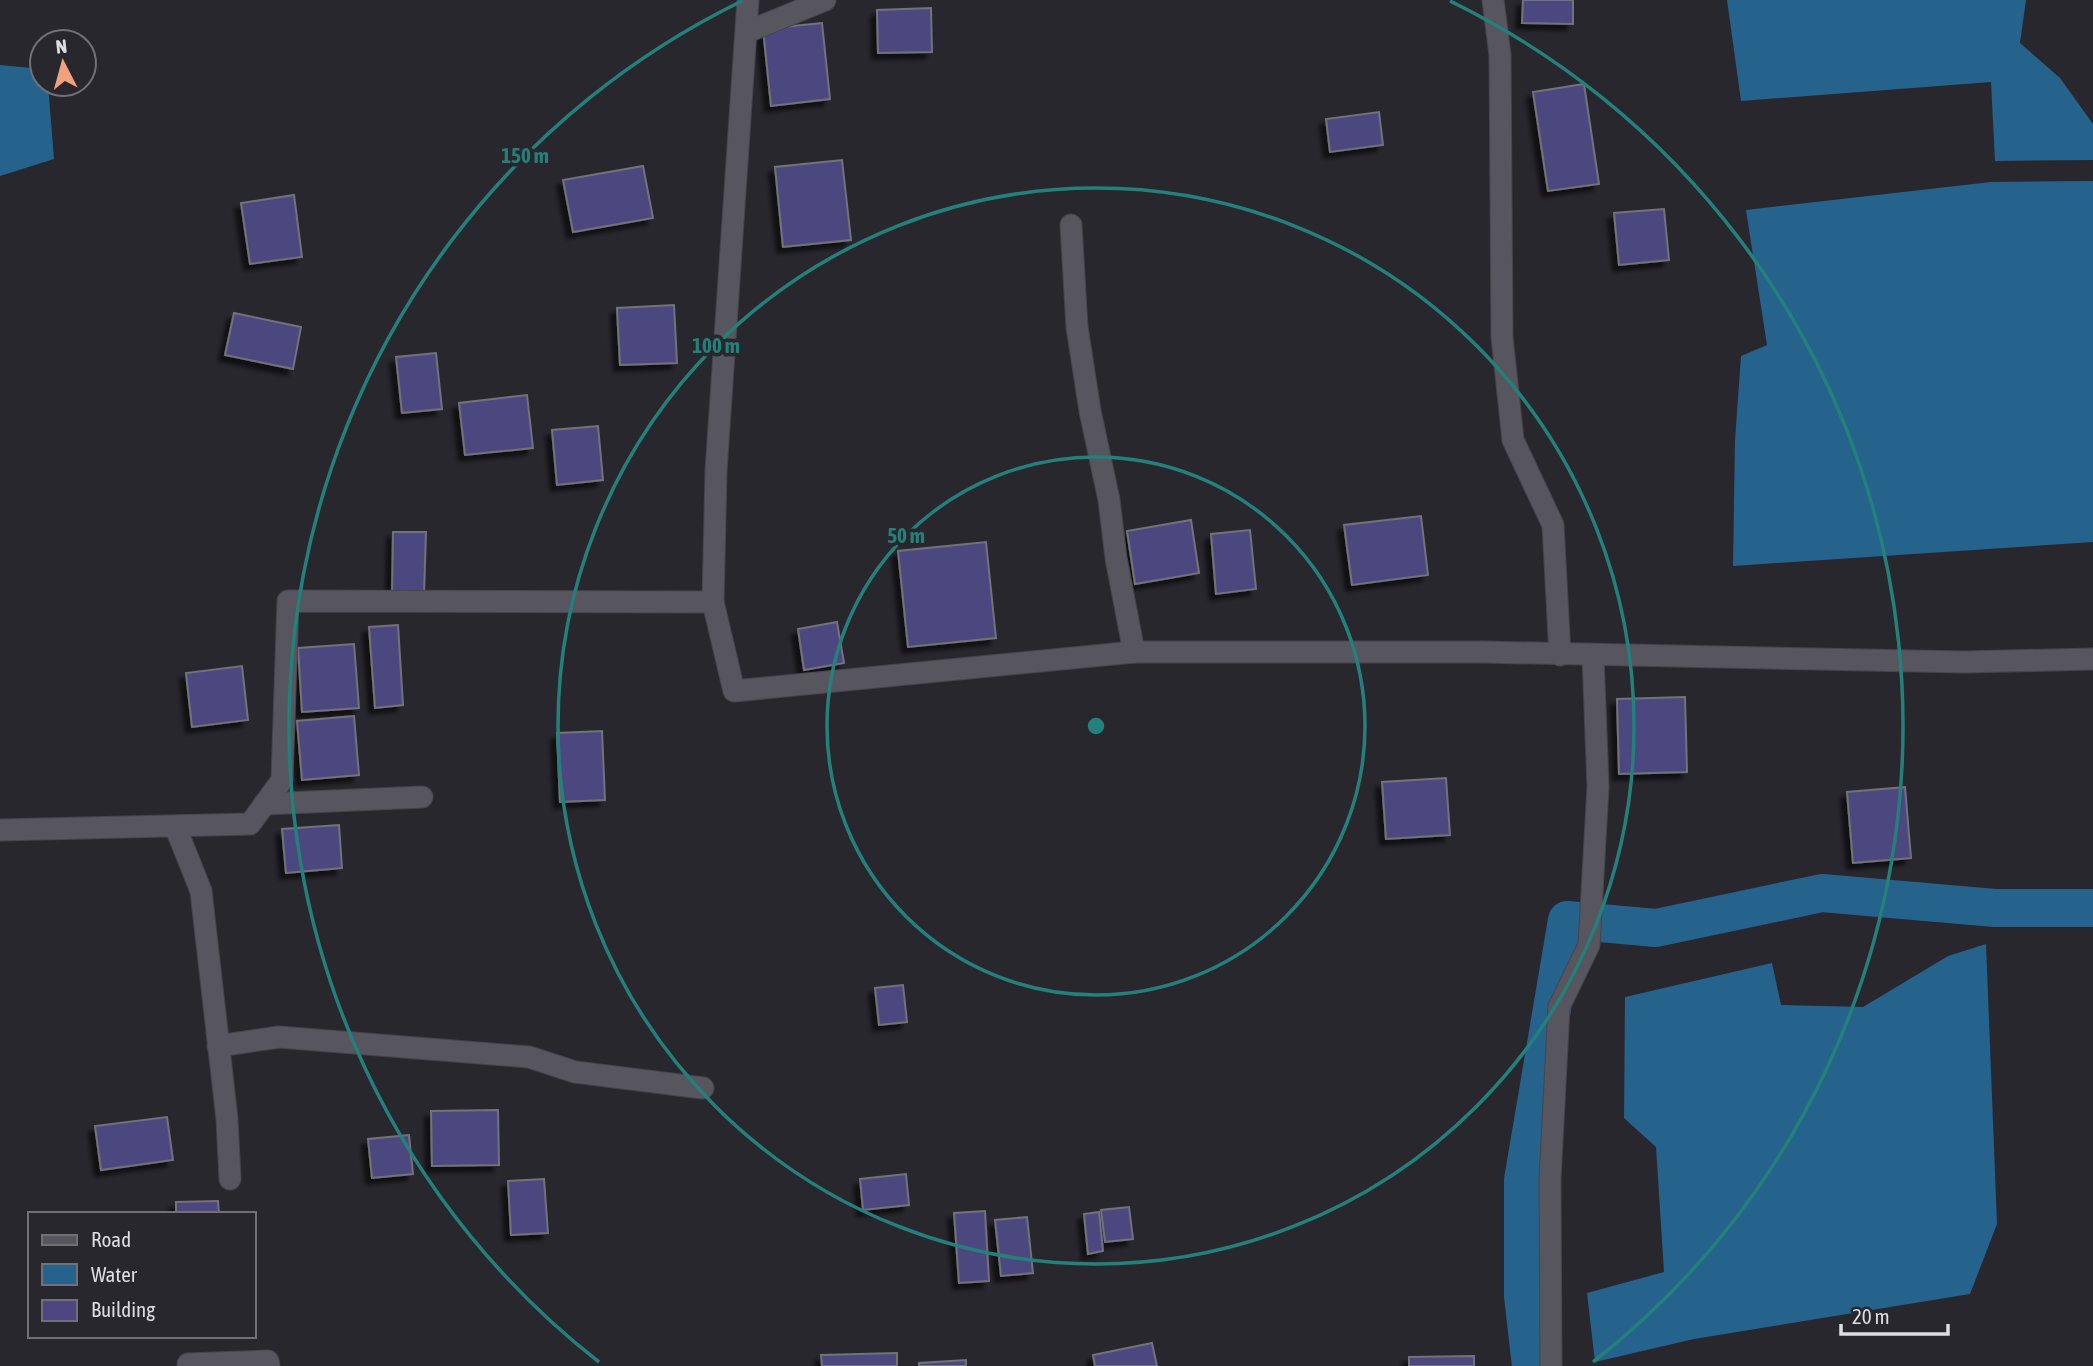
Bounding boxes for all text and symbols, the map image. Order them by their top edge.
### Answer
north arrow [28,28,98,98]
text: N [54,35,68,58]
text: 150 m [501,143,549,167]
text: 100 m [692,333,740,357]
text: 50 m [887,523,925,547]
centre of rings [1084,714,1108,738]
legend [28,1212,256,1338]
text: Road [91,1227,131,1251]
text: Water [91,1262,138,1286]
scale bar [1841,1292,1948,1336]
text: Building [91,1297,155,1321]
text: 20 m [1852,1304,1890,1328]

